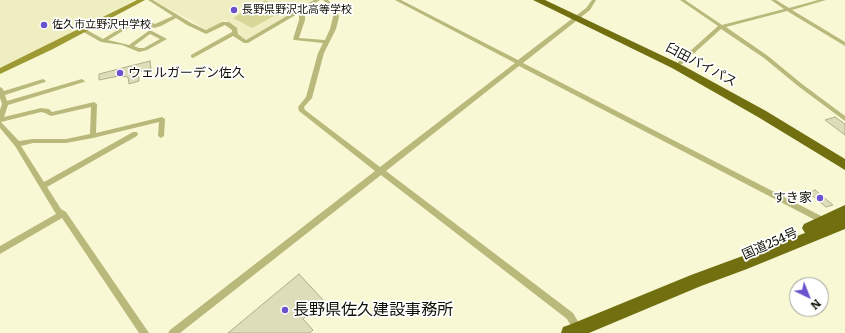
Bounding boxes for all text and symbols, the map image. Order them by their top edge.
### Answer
place label: 長野県野沢北高等学校 [242,3,352,17]
marker: 長野県野沢北高等学校 [229,5,239,15]
place label: 佐久市立野沢中学校 [52,18,151,32]
marker: 佐久市立野沢中学校 [39,20,49,30]
street label: 臼田バイパス [663,40,739,90]
place label: ウェルガーデン佐久 [128,65,245,81]
marker: ウェルガーデン佐久 [115,68,125,78]
place label: すき家 [773,190,812,206]
marker: すき家 [815,193,825,203]
street label: 国道254号 [740,225,800,263]
north arrow [789,277,829,317]
text: N [808,296,825,314]
place label: 長野県佐久建設事務所 [293,300,453,320]
marker: 長野県佐久建設事務所 [280,305,290,315]

